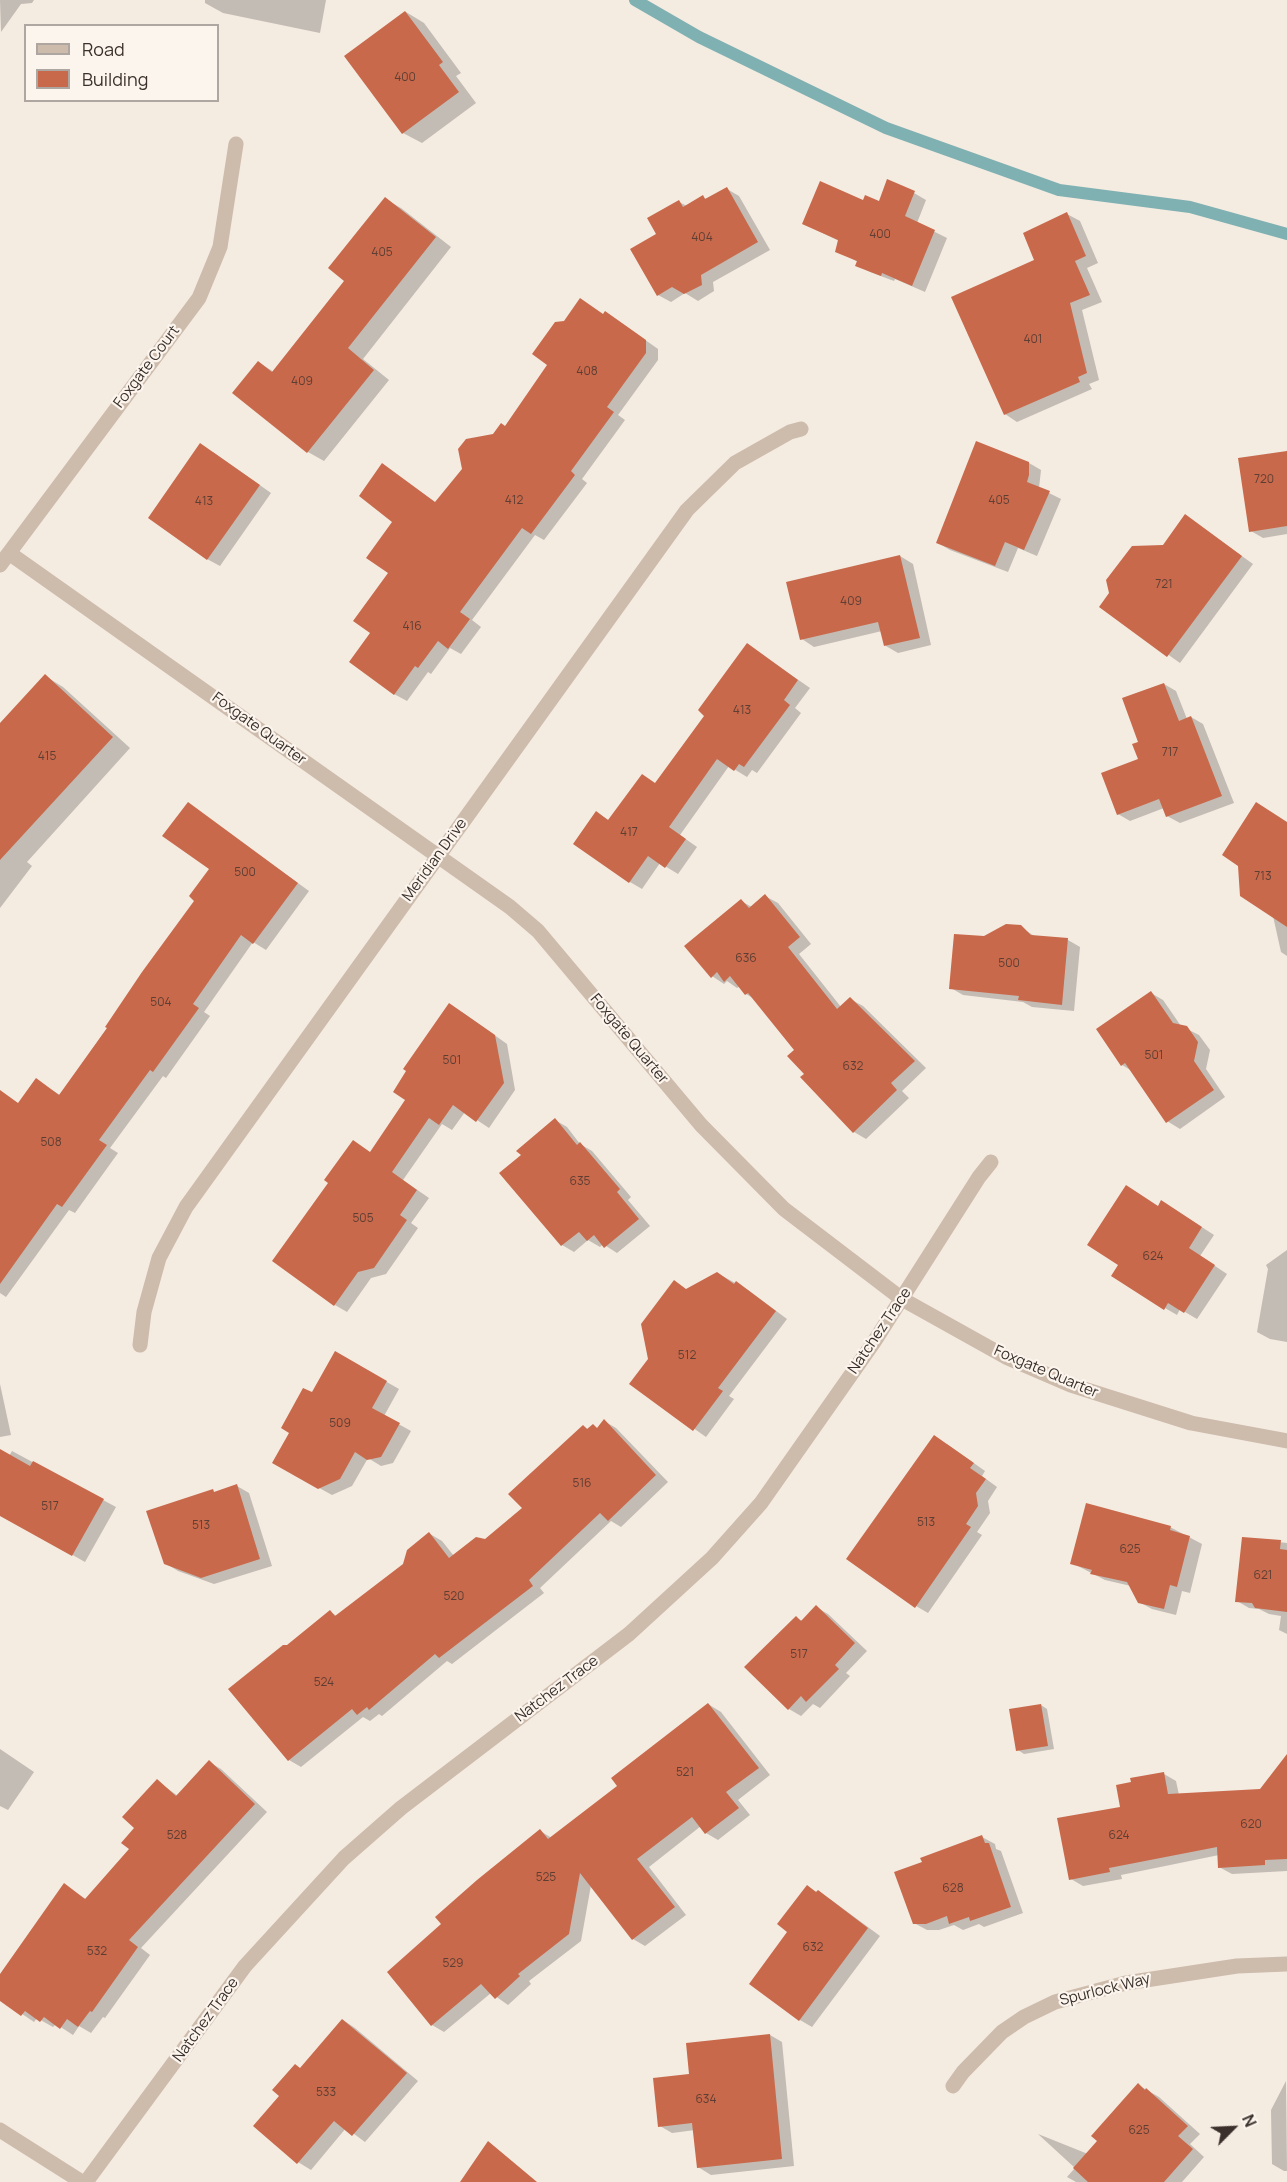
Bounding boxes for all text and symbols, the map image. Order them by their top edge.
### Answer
legend [24,24,219,102]
text: Road [82,37,125,61]
text: Building [82,67,148,91]
house number: 400 [394,71,416,85]
house number: 400 [869,228,891,242]
house number: 404 [691,231,713,245]
house number: 405 [371,246,393,260]
street label: Foxgate Court [110,322,184,412]
house number: 401 [1023,333,1043,347]
house number: 408 [576,365,598,379]
house number: 409 [291,375,313,389]
house number: 720 [1254,473,1274,487]
house number: 412 [505,494,523,508]
house number: 405 [988,494,1010,508]
house number: 413 [195,495,213,509]
house number: 721 [1155,578,1173,592]
house number: 409 [840,595,862,609]
house number: 416 [402,620,422,634]
street label: Foxgate Quarter [209,689,309,769]
house number: 413 [733,704,751,718]
house number: 717 [1162,746,1178,760]
house number: 415 [38,750,56,764]
street label: Meridian Drive [399,815,471,905]
house number: 417 [620,826,638,840]
house number: 500 [234,866,256,880]
house number: 713 [1254,870,1272,884]
house number: 636 [735,952,757,966]
house number: 500 [998,957,1020,971]
street label: Foxgate Quarter [586,990,672,1088]
house number: 504 [150,996,172,1010]
house number: 501 [1145,1049,1163,1063]
house number: 501 [443,1054,461,1068]
house number: 632 [843,1060,863,1074]
house number: 508 [40,1136,62,1150]
house number: 635 [569,1175,591,1189]
house number: 505 [352,1212,374,1226]
house number: 624 [1142,1250,1164,1264]
street label: Natchez Trace [845,1285,915,1377]
street label: Foxgate Quarter [991,1342,1101,1402]
house number: 512 [678,1349,696,1363]
house number: 509 [329,1417,351,1431]
house number: 516 [572,1477,592,1491]
house number: 517 [41,1500,59,1514]
house number: 513 [917,1516,935,1530]
house number: 513 [192,1519,210,1533]
house number: 625 [1119,1543,1141,1557]
house number: 621 [1254,1569,1272,1583]
house number: 520 [444,1590,464,1604]
house number: 517 [790,1648,808,1662]
street label: Natchez Trace [512,1652,602,1726]
house number: 524 [314,1676,334,1690]
house number: 521 [676,1766,694,1780]
house number: 620 [1240,1818,1262,1832]
house number: 528 [167,1829,187,1843]
house number: 624 [1108,1829,1130,1843]
house number: 525 [536,1871,556,1885]
house number: 628 [942,1882,964,1896]
house number: 632 [803,1941,823,1955]
house number: 532 [87,1945,107,1959]
house number: 529 [443,1957,463,1971]
street label: Spurlock Way [1058,1970,1152,2010]
street label: Natchez Trace [169,1974,243,2066]
house number: 533 [316,2086,336,2100]
house number: 634 [695,2093,717,2107]
north arrow [1203,2098,1263,2158]
text: N [1237,2111,1262,2130]
house number: 625 [1128,2124,1150,2138]

